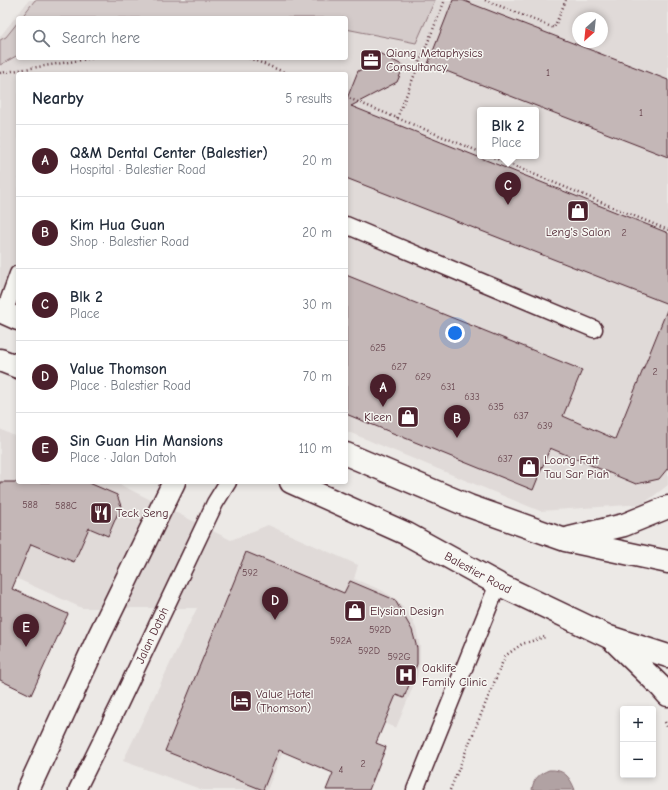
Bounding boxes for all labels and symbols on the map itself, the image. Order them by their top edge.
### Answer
north arrow [572,12,608,48]
place label: Qiang Metaphysics Consultancy [386,46,482,74]
office icon: Qiang Metaphysics Consultancy [358,47,384,73]
house number: 1 [546,67,550,79]
house number: 1 [639,107,643,119]
pin: C [495,172,521,205]
shop icon: Leng's Salon [565,198,591,224]
place label: Leng's Salon [546,225,610,239]
house number: 2 [621,227,627,239]
your location [445,323,465,343]
house number: 625 [370,342,386,354]
house number: 627 [391,361,407,373]
house number: 2 [652,366,658,378]
house number: 629 [415,371,431,383]
pin: A [370,374,396,407]
house number: 631 [441,381,455,393]
house number: 633 [464,391,480,403]
house number: 635 [488,401,504,413]
shop icon: Kleen [395,404,421,430]
pin: B [444,405,470,438]
place label: Kleen [364,410,392,424]
house number: 637 [513,410,529,422]
house number: 639 [537,420,553,432]
house number: 637 [497,453,513,465]
place label: Loong Fatt Tau Sar Piah [544,453,609,481]
shop icon: Loong Fatt Tau Sar Piah [516,454,542,480]
house number: 588 [22,499,38,511]
house number: 588C [55,500,77,512]
restaurant icon: Teck Seng [88,500,114,526]
place label: Teck Seng [116,506,169,520]
street label: Balestier Road [442,549,514,596]
house number: 592 [242,567,258,579]
pin: D [262,587,288,620]
shop icon: Elysian Design [342,598,368,624]
place label: Elysian Design [370,604,444,618]
street label: Jalan Datoh [133,605,172,666]
pin: E [13,614,39,647]
house number: 592D [369,624,391,636]
house number: 592A [330,635,352,647]
house number: 592D [358,645,380,657]
house number: 592G [387,651,411,663]
place label: Oaklife Family Clinic [422,661,487,689]
hospital icon: Oaklife Family Clinic [393,662,419,688]
place label: Value Hotel (Thomson) [256,687,313,715]
hotel icon: Value Hotel (Thomson) [228,688,254,714]
house number: 2 [360,758,366,770]
house number: 4 [339,764,344,776]

